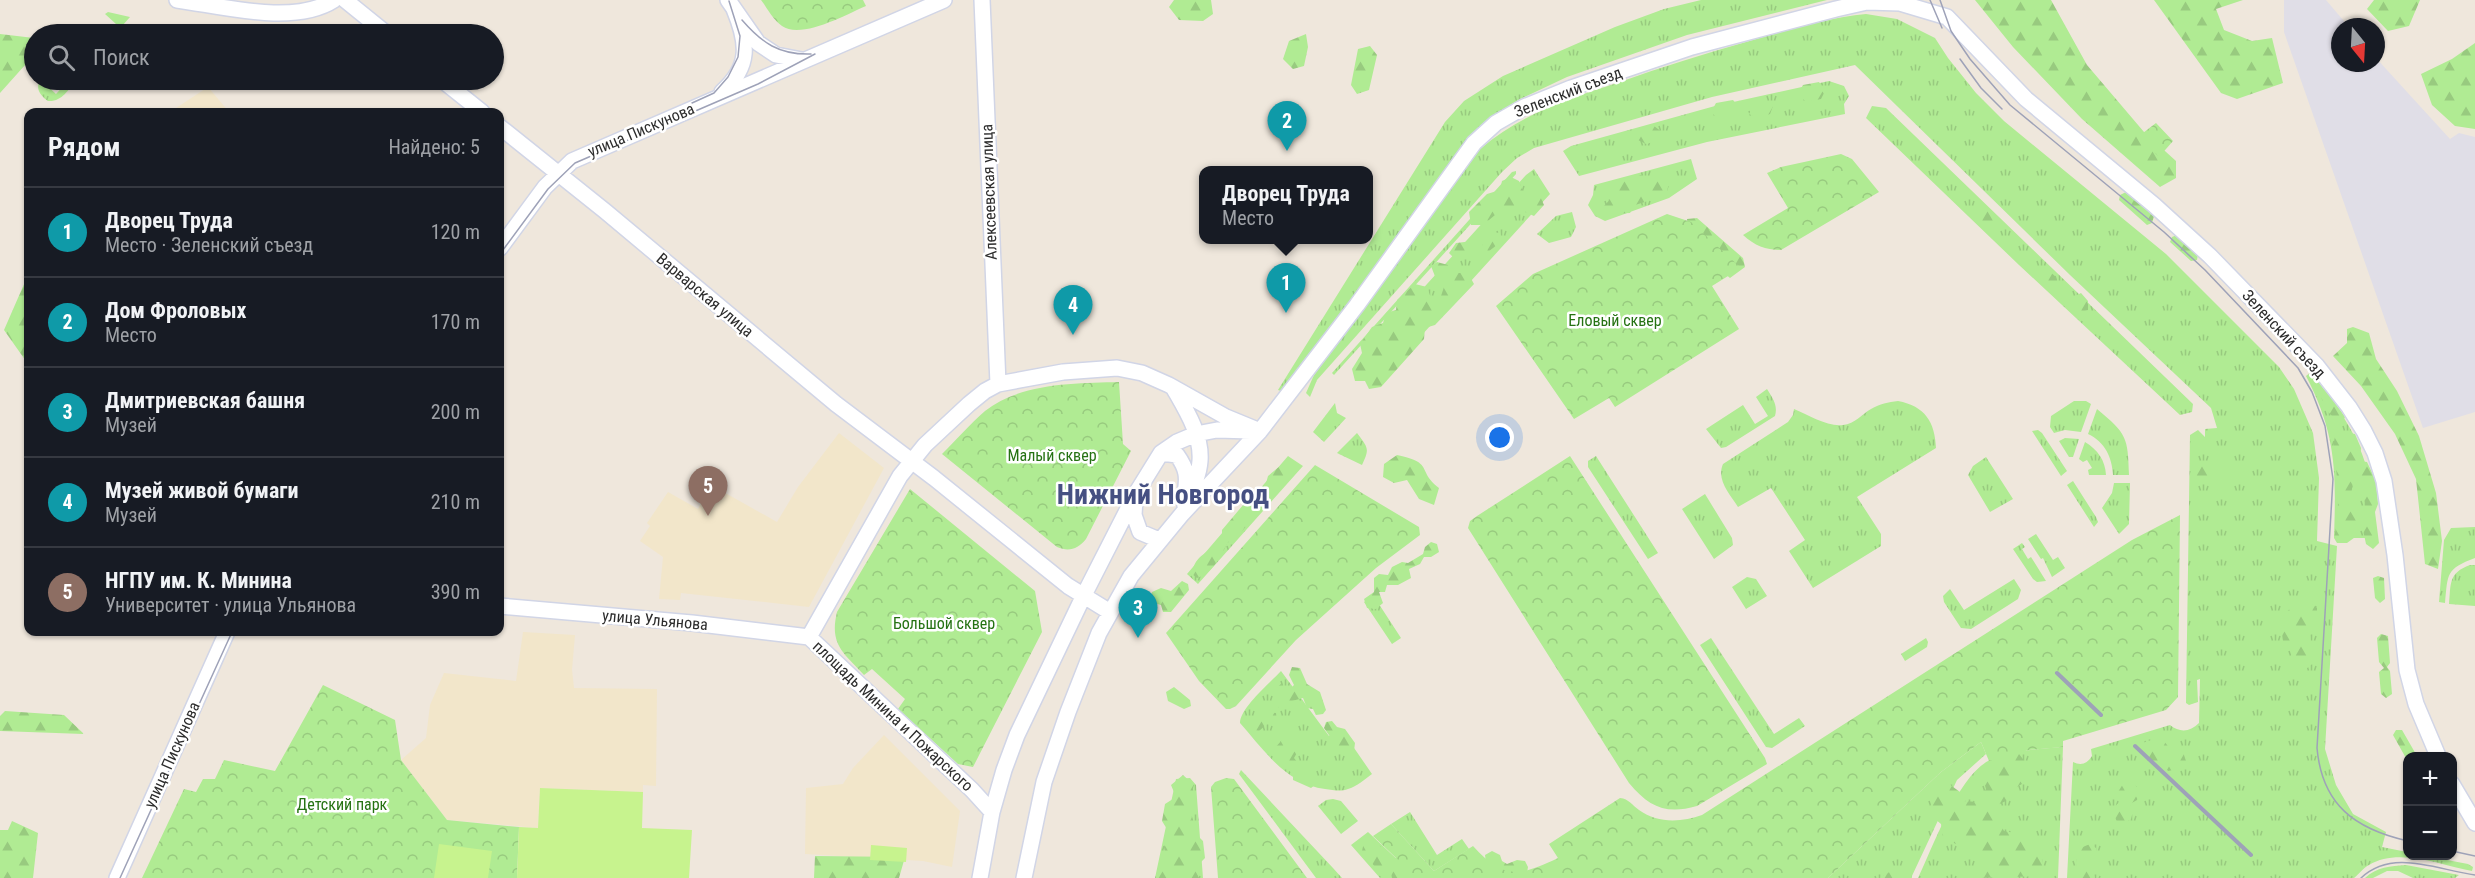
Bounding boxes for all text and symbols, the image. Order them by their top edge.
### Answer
north arrow [2331,18,2385,72]
search box [24,24,504,90]
icon: search [45,41,78,74]
text: Поиск [93,45,150,70]
street label: Зеленский съезд [1511,63,1625,121]
street label: улица Пискунова [585,99,697,161]
pin: 2 [1268,102,1306,151]
street label: Алексеевская улица [977,124,1001,260]
text: Рядом [48,132,120,162]
text: Найдено: 5 [388,135,480,159]
popup [1199,166,1373,244]
text: Дворец Труда [1222,181,1350,206]
text: Место [1222,206,1274,230]
text: Дворец Труда [105,208,233,233]
text: 1 [62,220,73,244]
text: 120 m [431,220,480,244]
text: Место · Зеленский съезд [105,233,313,257]
street label: Варварская улица [653,249,757,341]
pin: 1 [1266,264,1306,313]
pin: 4 [1054,286,1092,335]
street label: Зеленский съезд [2238,286,2330,382]
text: Дом Фроловых [105,298,247,323]
text: 2 [62,310,73,334]
text: 170 m [431,310,480,334]
park label: Еловый сквер [1568,311,1662,330]
text: Место [105,323,157,347]
text: Дмитриевская башня [105,388,305,413]
text: 3 [62,400,73,424]
text: 200 m [431,400,480,424]
text: Музей [105,413,157,437]
your location [1485,423,1514,452]
park label: Малый сквер [1007,446,1097,465]
pin: 5 [688,466,728,516]
text: Музей живой бумаги [105,478,299,503]
district label: Нижний Новгород [1057,478,1269,511]
text: 4 [62,490,73,514]
text: 210 m [431,490,480,514]
text: Музей [105,503,157,527]
text: НГПУ им. К. Минина [105,568,292,593]
text: 5 [62,580,73,604]
text: 390 m [431,580,480,604]
pin: 3 [1118,588,1158,638]
text: Университет · улица Ульянова [105,593,356,617]
street label: улица Ульянова [601,606,709,634]
park label: Большой сквер [893,614,995,633]
street label: площадь Минина и Пожарского [809,637,977,795]
street label: улица Пискунова [140,699,204,811]
map controls [2403,752,2457,860]
button: + [2403,752,2457,806]
park label: Детский парк [297,795,388,814]
button: − [2403,806,2457,860]

